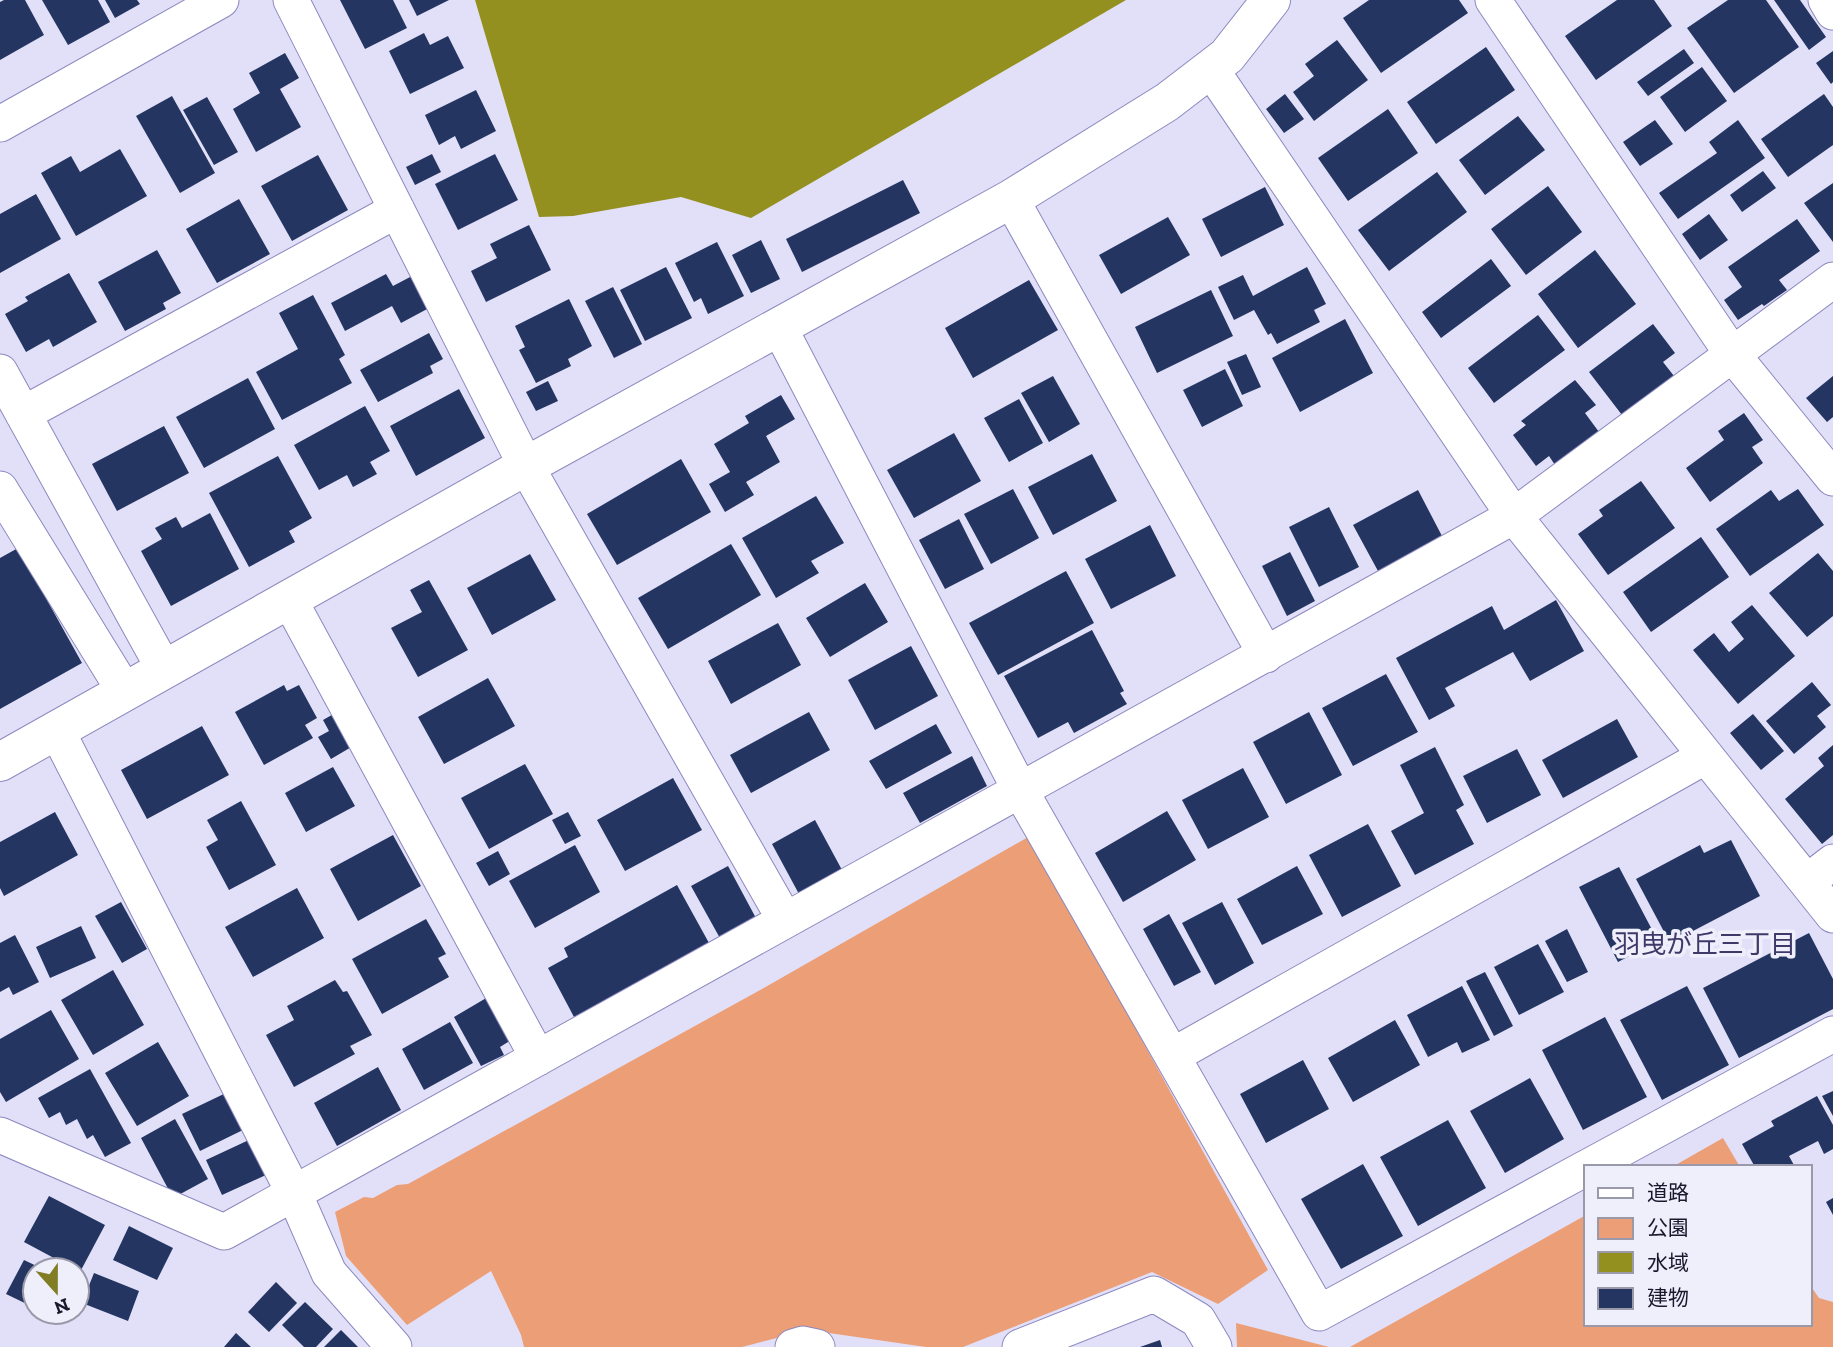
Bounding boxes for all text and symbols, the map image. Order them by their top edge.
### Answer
district label: 羽曳が丘三丁目 [1614,928,1796,960]
legend [1584,1165,1812,1326]
text: 道路 [1647,1180,1689,1205]
text: 公園 [1647,1215,1689,1240]
text: 水域 [1647,1250,1689,1275]
north arrow [21,1256,91,1326]
text: 建物 [1647,1285,1689,1310]
text: N [51,1293,73,1320]

